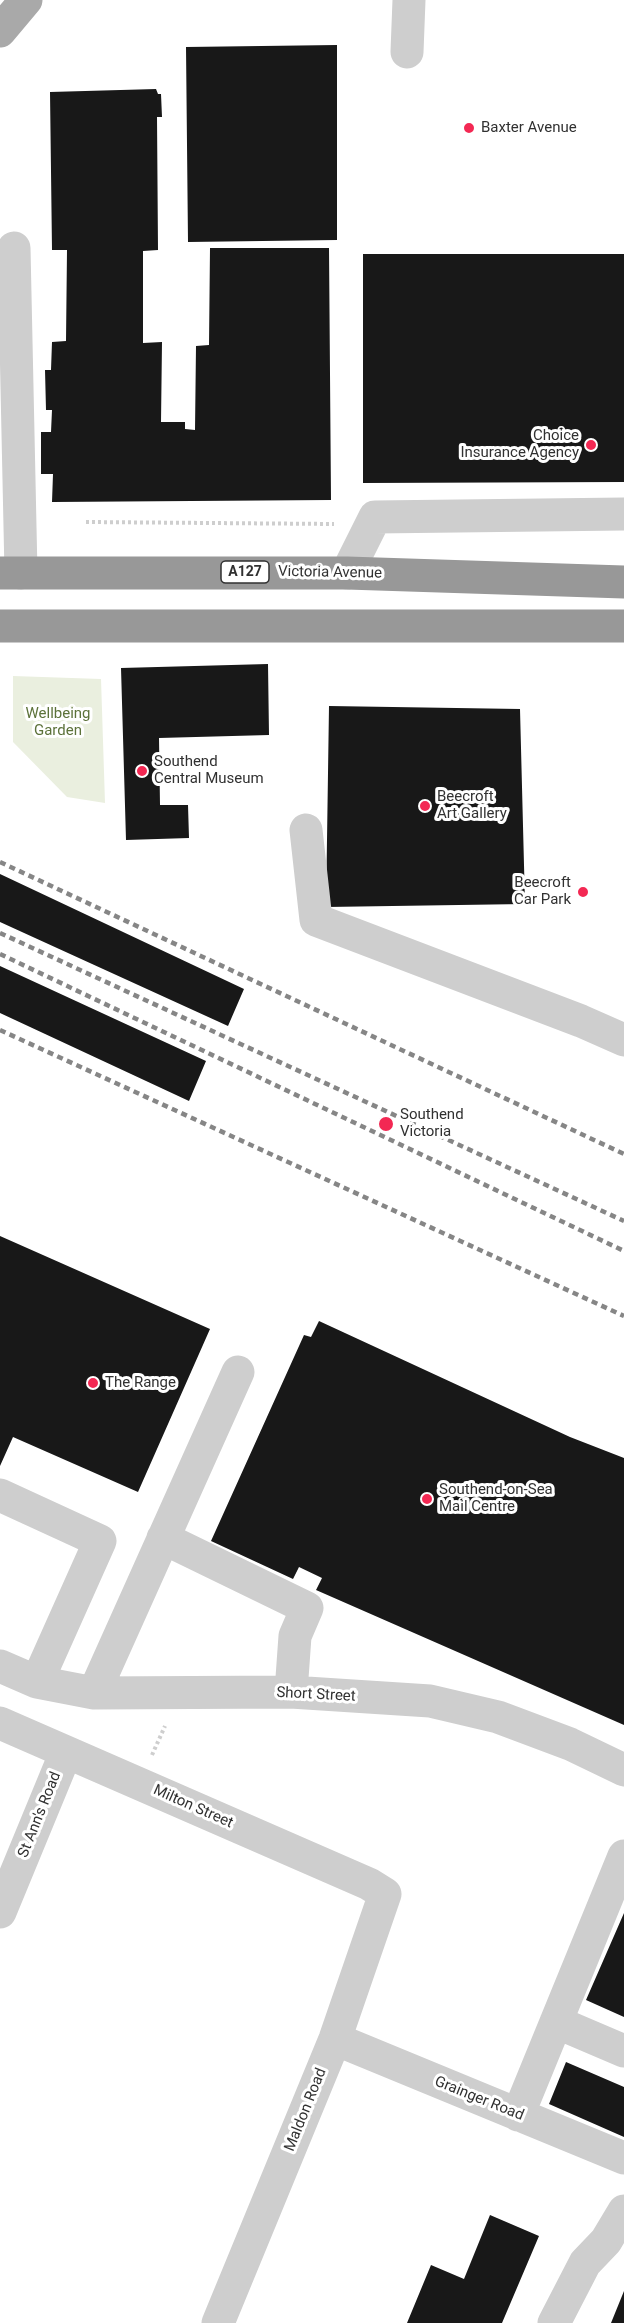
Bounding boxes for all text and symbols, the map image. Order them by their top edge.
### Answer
place label: Baxter Avenue [481,119,577,137]
marker: Baxter Avenue [462,121,476,135]
place label: Choice Insurance Agency [460,427,579,462]
marker: Choice Insurance Agency [584,438,598,452]
road number: A127 [221,561,269,583]
street label: Victoria Avenue [278,563,382,583]
park label: Wellbeing Garden [25,705,91,740]
place label: Southend Central Museum [154,753,264,788]
marker: Southend Central Museum [135,764,149,778]
place label: Beecroft Art Gallery [437,788,507,823]
marker: Beecroft Art Gallery [418,799,432,813]
place label: Beecroft Car Park [514,874,571,909]
marker: Beecroft Car Park [576,885,590,899]
place label: Southend Victoria [400,1106,464,1141]
marker: Southend Victoria [377,1115,395,1133]
place label: The Range [105,1374,176,1392]
marker: The Range [86,1376,100,1390]
place label: Southend-on-Sea Mail Centre [439,1481,553,1516]
marker: Southend-on-Sea Mail Centre [420,1492,434,1506]
street label: Short Street [276,1684,356,1706]
street label: St Ann's Road [15,1769,65,1861]
street label: Milton Street [150,1781,236,1833]
street label: Maldon Road [281,2066,331,2154]
street label: Grainger Road [432,2073,526,2125]

